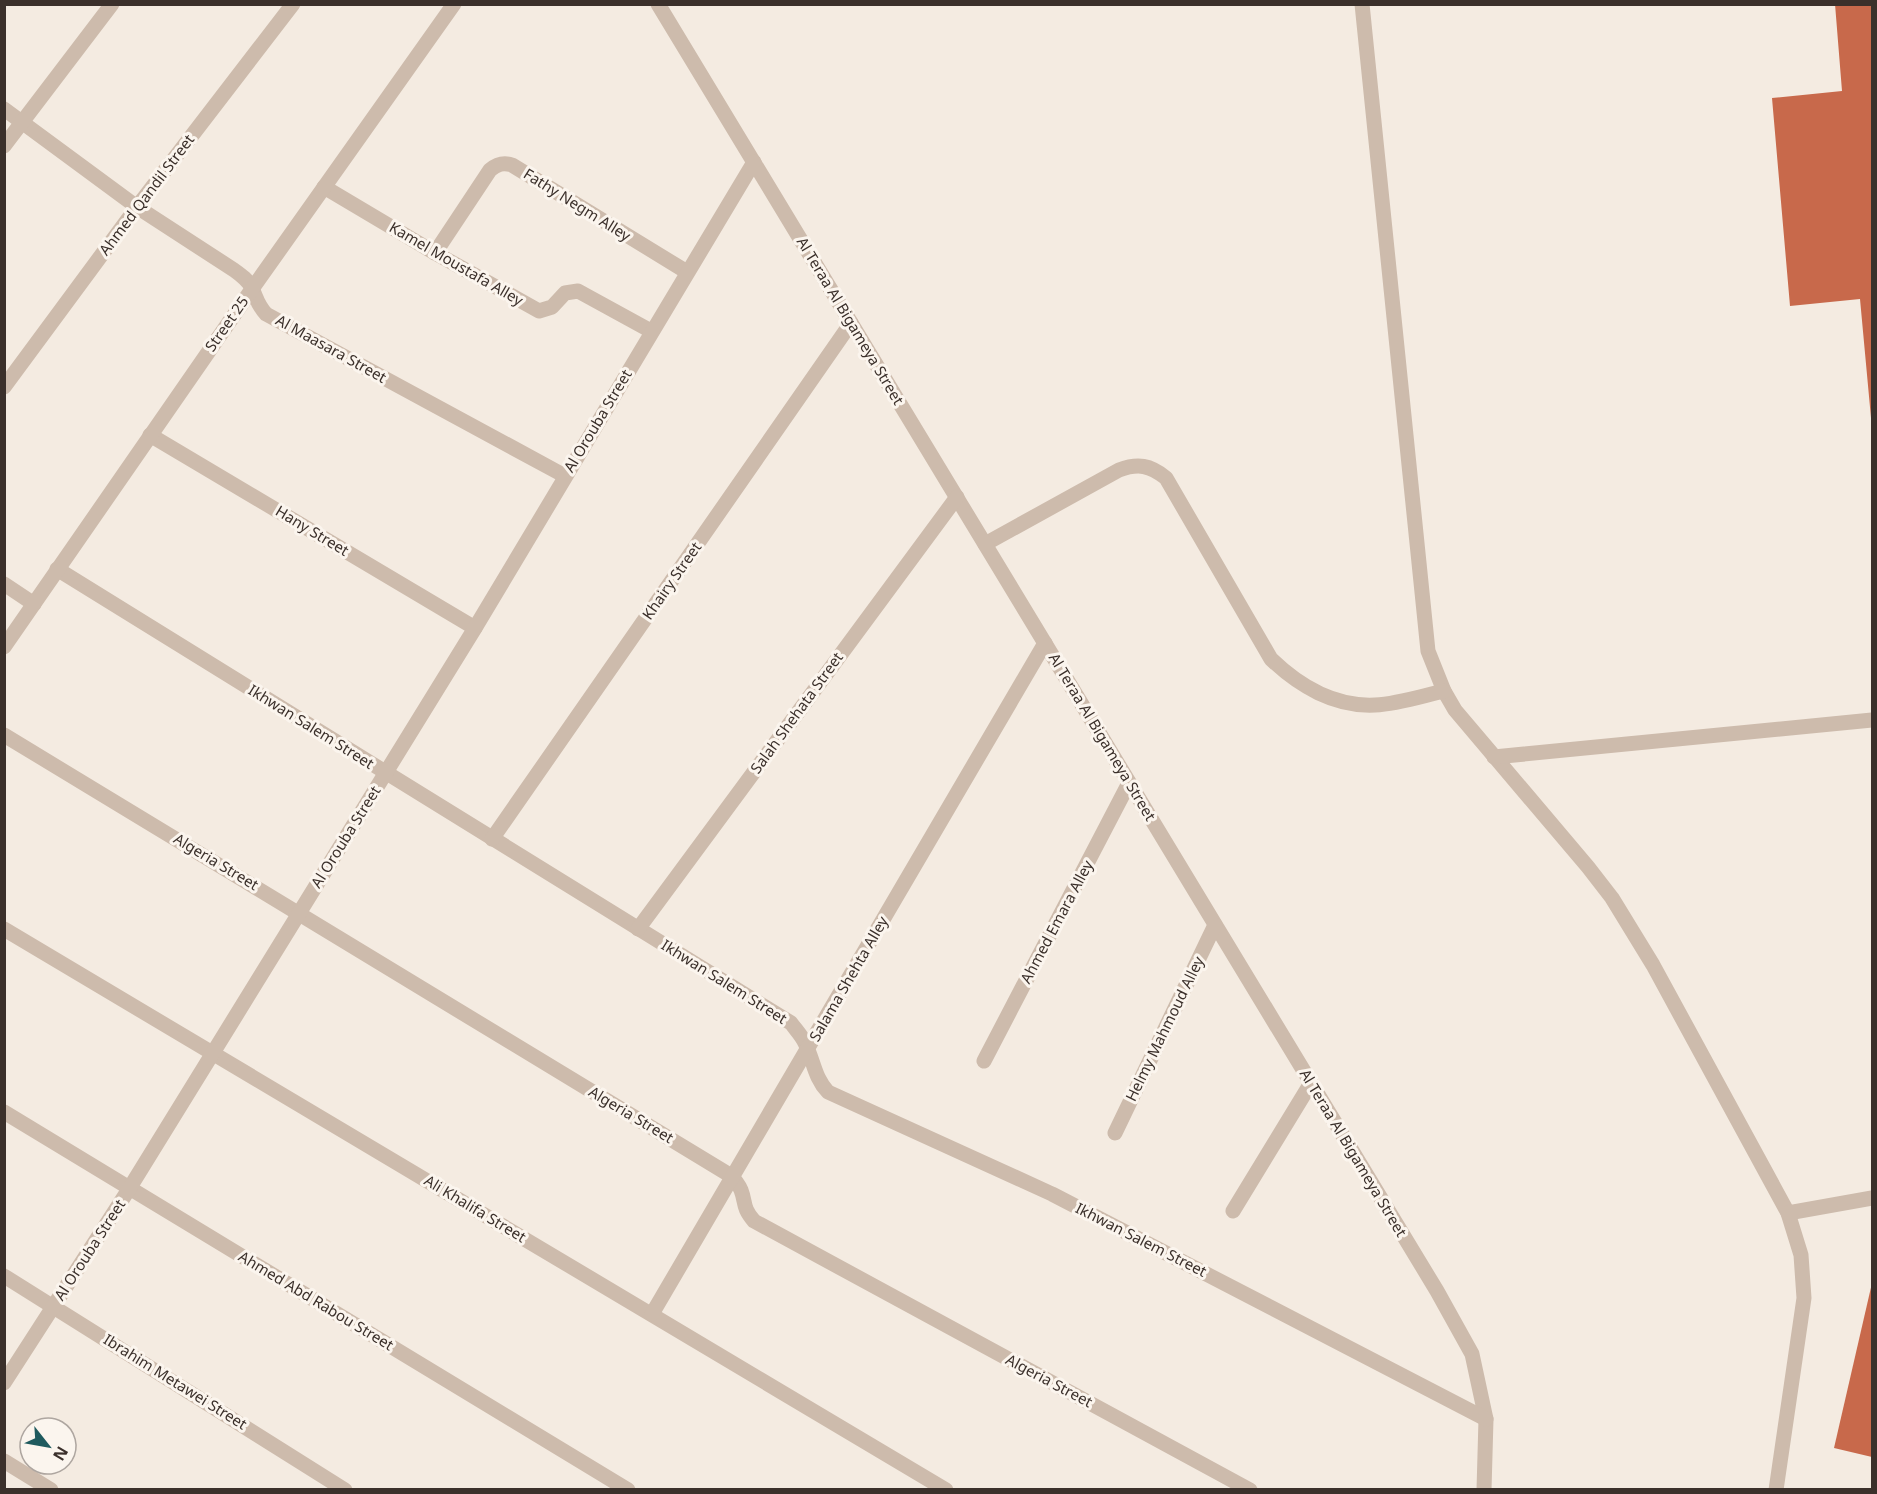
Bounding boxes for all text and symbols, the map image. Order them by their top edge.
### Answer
street label: Ahmed Qandil Street [94,129,199,259]
street label: Fathy Negm Alley [520,163,635,245]
street label: Kamel Moustafa Alley [386,217,527,310]
street label: Al Teraa Al Bigameya Street [793,233,909,409]
street label: Street 25 [200,292,252,355]
street label: Al Maasara Street [273,309,391,387]
street label: Al Orouba Street [559,365,636,476]
street label: Hany Street [272,500,353,560]
street label: Khairy Street [637,537,706,623]
street label: Salah Shehata Street [745,647,847,777]
street label: Al Teraa Al Bigameya Street [1045,649,1161,825]
street label: Ikhwan Salem Street [245,679,379,773]
street label: Al Orouba Street [306,781,385,891]
street label: Algeria Street [170,828,263,895]
street label: Ahmed Emara Alley [1015,856,1097,987]
street label: Salama Shehta Alley [804,912,892,1045]
street label: Ikhwan Salem Street [658,934,792,1028]
street label: Helmy Mahmoud Alley [1120,952,1208,1104]
street label: Al Teraa Al Bigameya Street [1296,1065,1412,1241]
street label: Algeria Street [585,1081,678,1148]
street label: Ali Khalifa Street [421,1170,531,1247]
street label: Al Orouba Street [49,1195,130,1304]
street label: Ikhwan Salem Street [1073,1197,1211,1281]
street label: Ahmed Abd Rabou Street [235,1246,398,1355]
street label: Ibrahim Metawei Street [100,1329,251,1434]
street label: Algeria Street [1003,1349,1097,1412]
north arrow [18,1416,78,1476]
text: N [48,1442,74,1465]

